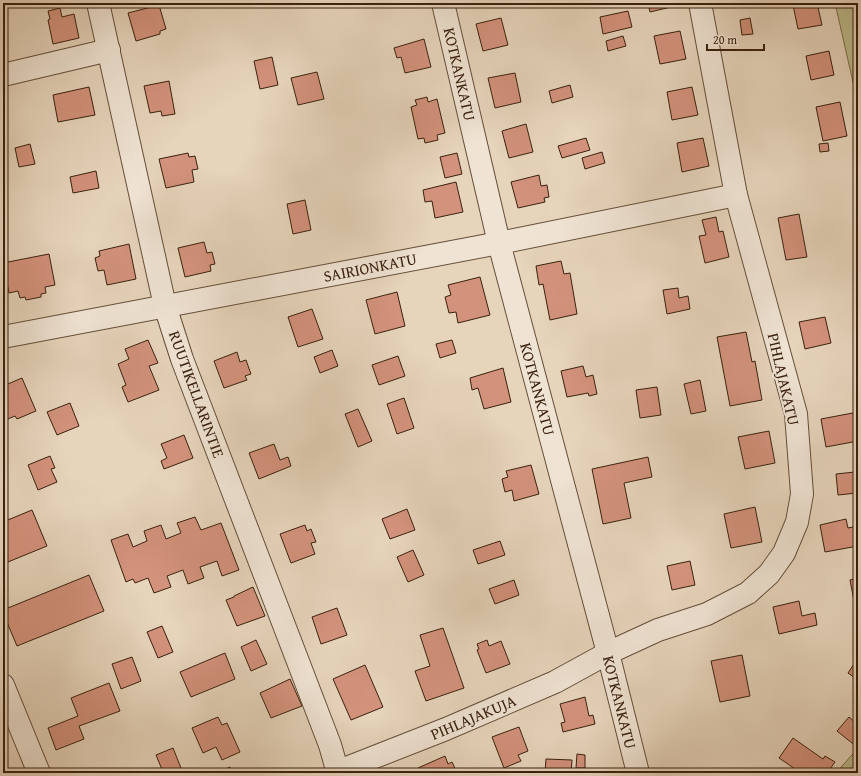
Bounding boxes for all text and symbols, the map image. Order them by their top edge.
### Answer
street label: KOTKANKATU [438,25,483,124]
scale bar [707,26,764,52]
text: 20 m [713,31,737,48]
street label: SAIRIONKATU [321,246,419,288]
street label: RUUTIKELLARINTIE [163,327,231,461]
street label: PIHLAJAKATU [762,330,806,428]
street label: KOTKANKATU [514,340,562,439]
street label: KOTKANKATU [597,653,643,752]
street label: PIHLAJAKUJA [426,688,520,746]

